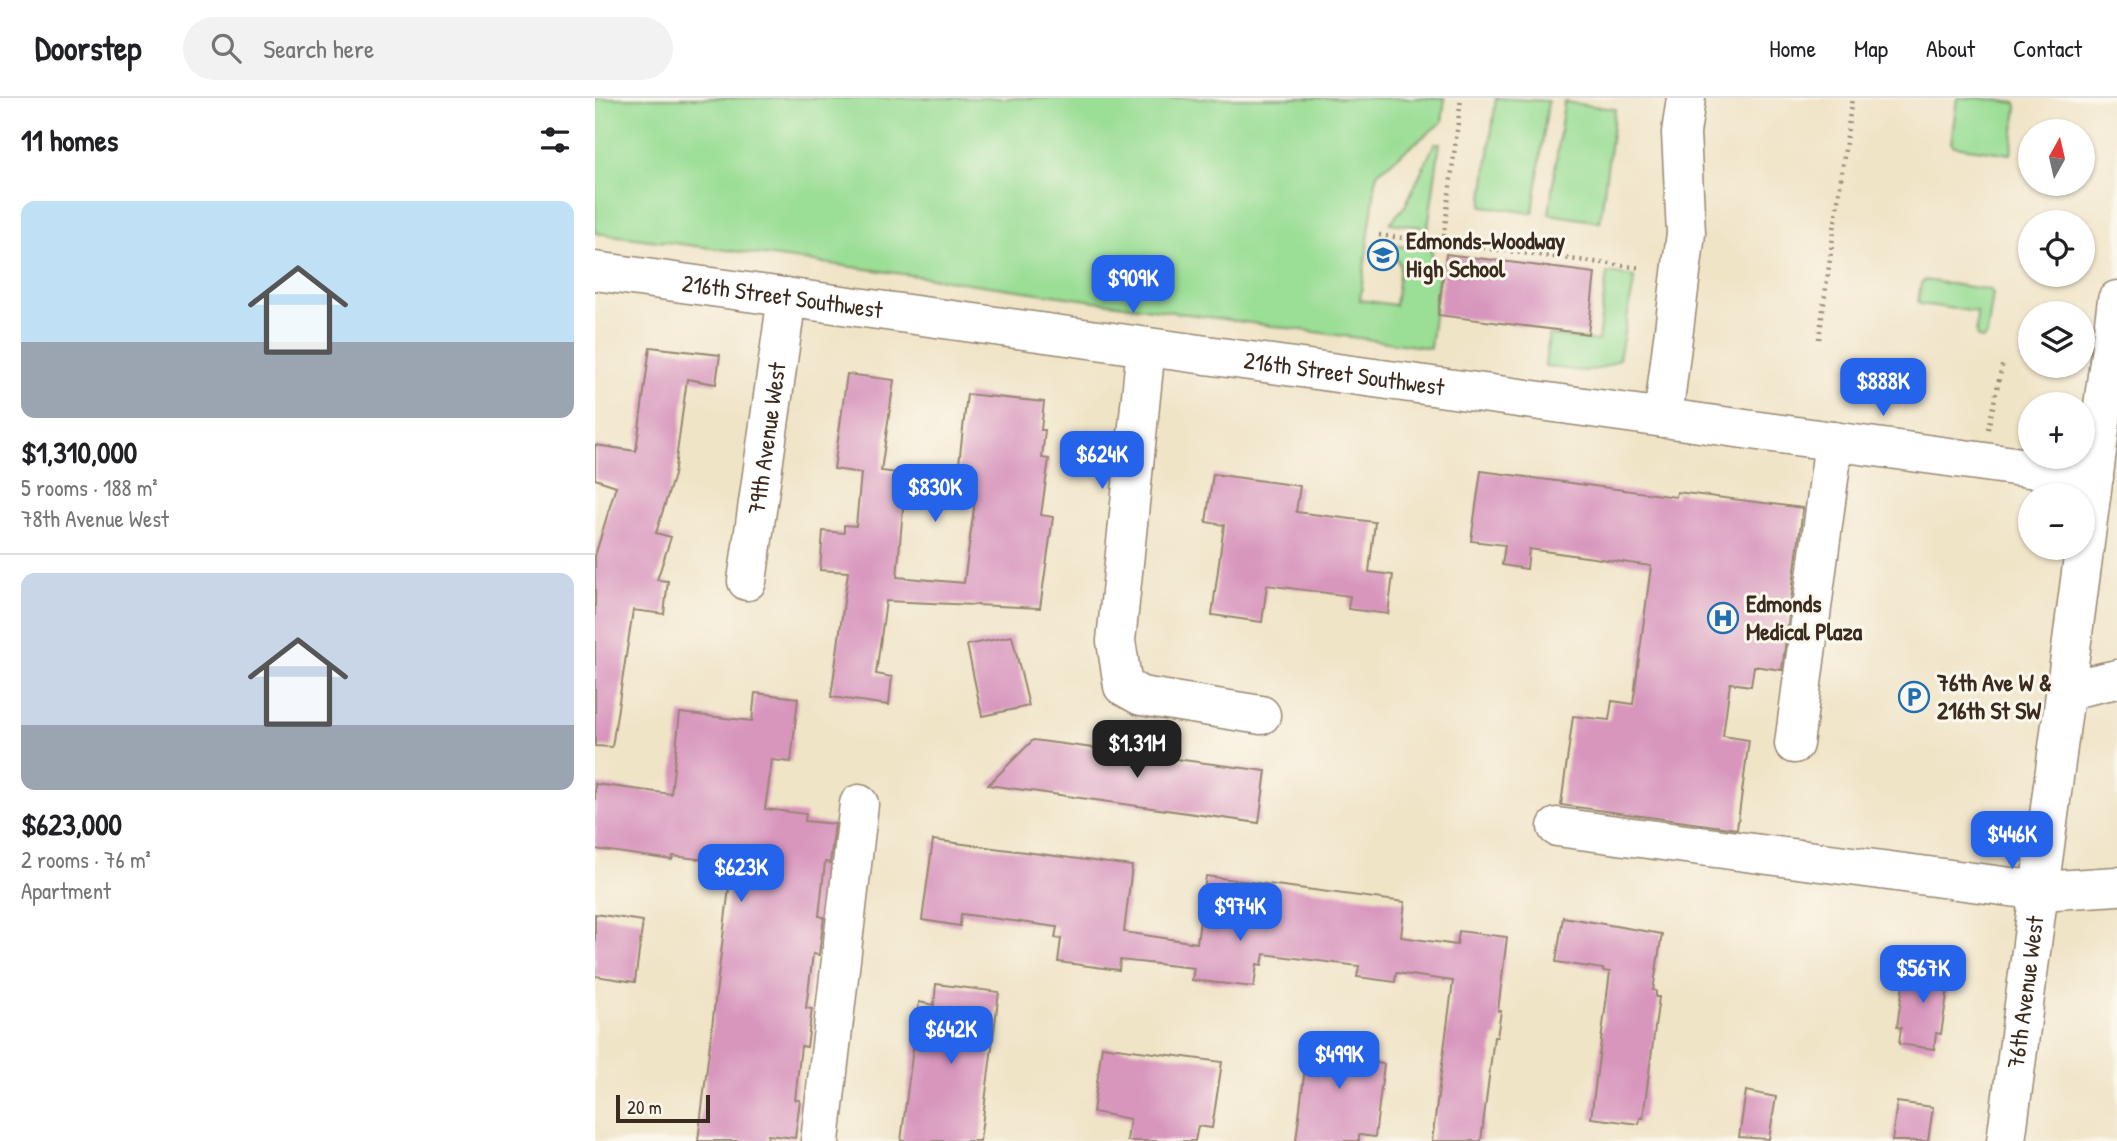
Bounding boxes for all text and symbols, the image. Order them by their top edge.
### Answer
search box [183,17,673,80]
text: Doorstep [35,26,141,70]
icon: search [207,29,245,67]
text: Search here [263,31,374,66]
text: Home [1769,32,1816,64]
text: Map [1854,32,1888,64]
text: About [1926,32,1975,64]
text: Contact [2013,32,2082,64]
north arrow [2018,119,2095,196]
map controls [2018,119,2095,560]
text: 11 homes [21,120,118,160]
icon: filters [536,121,574,159]
button: locate [2018,210,2095,287]
place label: Edmonds-Woodway High School [1406,224,1565,285]
school or university icon: Edmonds-Woodway High School [1366,238,1400,272]
icon: home [235,247,361,373]
pin: $909K [1084,256,1182,315]
text: $909K [1108,262,1158,293]
street label: 216th Street Southwest [680,266,885,325]
button: layers [2018,301,2095,378]
street label: 216th Street Southwest [1242,343,1447,403]
pin: $888K [1834,358,1932,418]
street label: 79th Avenue West [740,360,793,516]
text: $888K [1856,365,1910,396]
button: + [2018,392,2095,469]
text: $1,310,000 [21,432,137,472]
pin: $624K [1053,432,1151,491]
text: $624K [1076,438,1128,469]
pin: $830K [886,464,984,524]
text: $830K [908,471,962,502]
text: 5 rooms · 188 m² [21,472,158,503]
button: − [2018,483,2095,560]
text: 78th Avenue West [21,503,169,534]
place label: Edmonds Medical Plaza [1746,587,1863,647]
hospital icon: Edmonds Medical Plaza [1706,601,1740,635]
icon: home [235,619,361,745]
place label: 76th Ave W & 216th St SW [1936,666,2052,726]
parking icon: 76th Ave W & 216th St SW [1897,680,1931,714]
pin: $1.31M [1080,720,1194,780]
text: $1.31M [1108,727,1166,758]
text: $623,000 [21,804,122,844]
pin: $446K [1963,812,2061,871]
text: $446K [1987,818,2037,849]
text: 2 rooms · 76 m² [21,844,151,875]
pin: $623K [692,844,790,904]
text: $623K [714,851,768,882]
text: Apartment [21,875,111,906]
pin: $974K [1191,884,1289,943]
text: $974K [1214,890,1266,921]
street label: 76th Avenue West [1999,913,2051,1070]
pin: $567K [1874,946,1972,1005]
text: $567K [1896,952,1950,983]
pin: $642K [902,1006,1000,1066]
text: $642K [925,1013,977,1044]
pin: $499K [1290,1032,1388,1091]
text: $499K [1314,1038,1364,1069]
scale bar [616,1092,711,1124]
text: 20 m [627,1094,662,1120]

